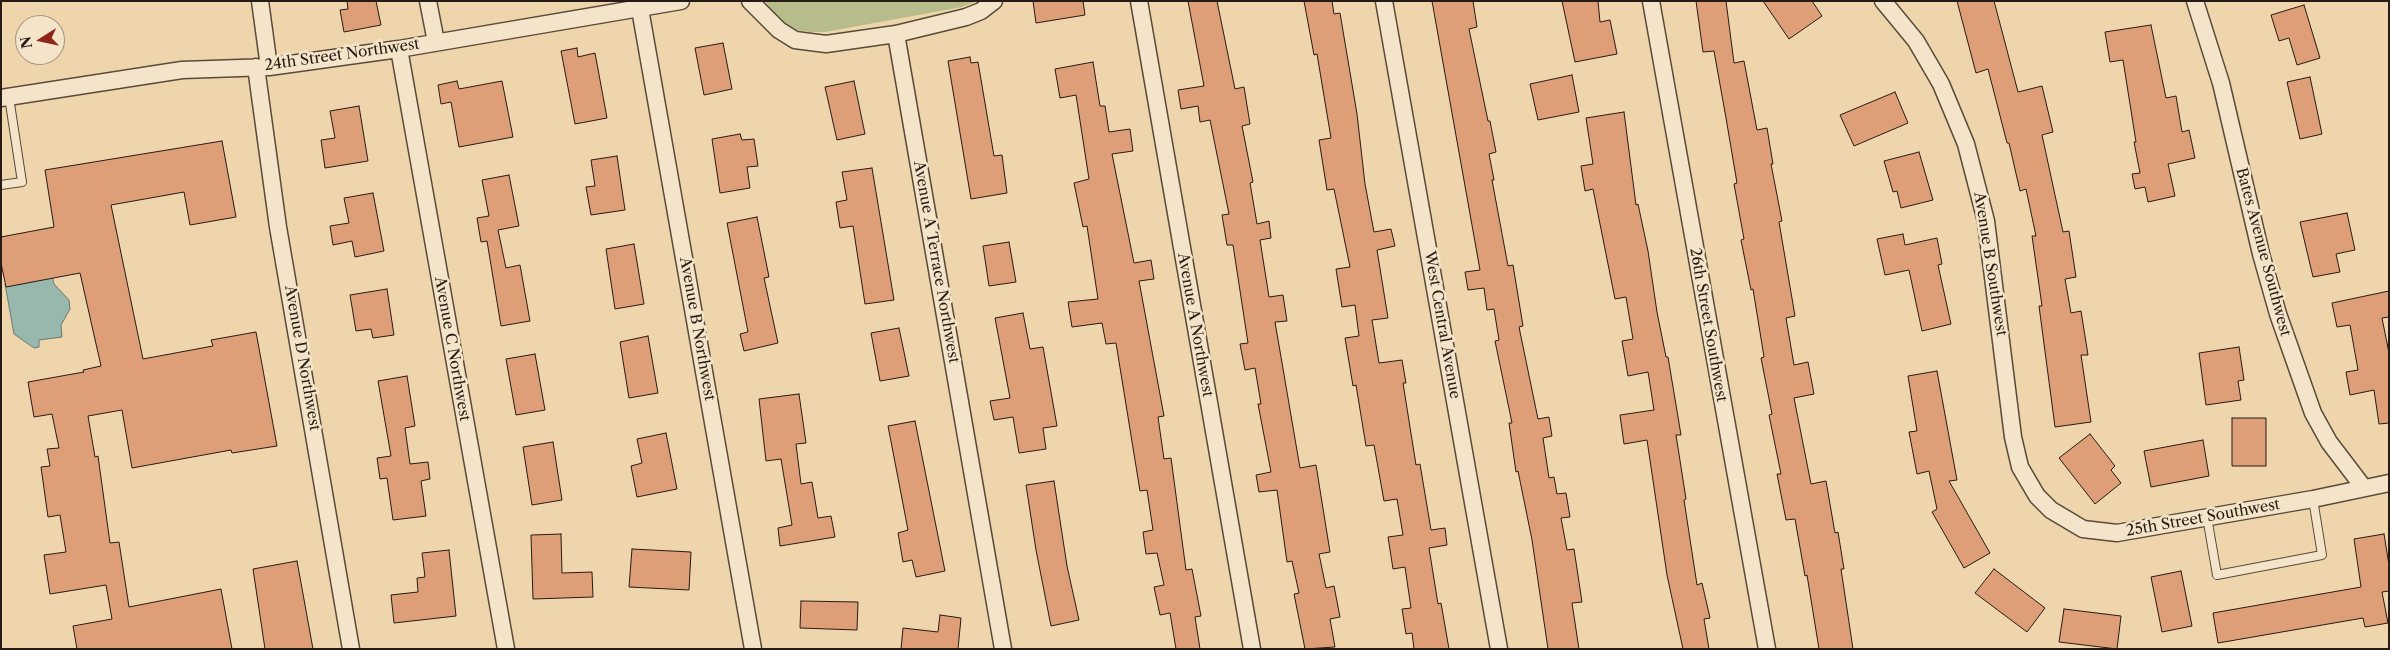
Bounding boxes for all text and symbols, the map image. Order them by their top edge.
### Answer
north arrow [15,15,65,65]
text: N [16,35,36,50]
street label: 24th Street Northwest [263,35,421,75]
street label: Avenue A Terrace Northwest [909,159,963,365]
street label: Bates Avenue Southwest [2232,166,2294,338]
street label: Avenue B Southwest [1970,191,2010,337]
street label: 26th Street Southwest [1686,246,1730,404]
street label: West Central Avenue [1420,250,1464,400]
street label: Avenue A Northwest [1173,251,1217,399]
street label: Avenue B Northwest [675,256,719,402]
street label: Avenue C Northwest [430,275,474,423]
street label: Avenue D Northwest [280,284,324,432]
street label: 25th Street Southwest [2125,496,2281,540]

